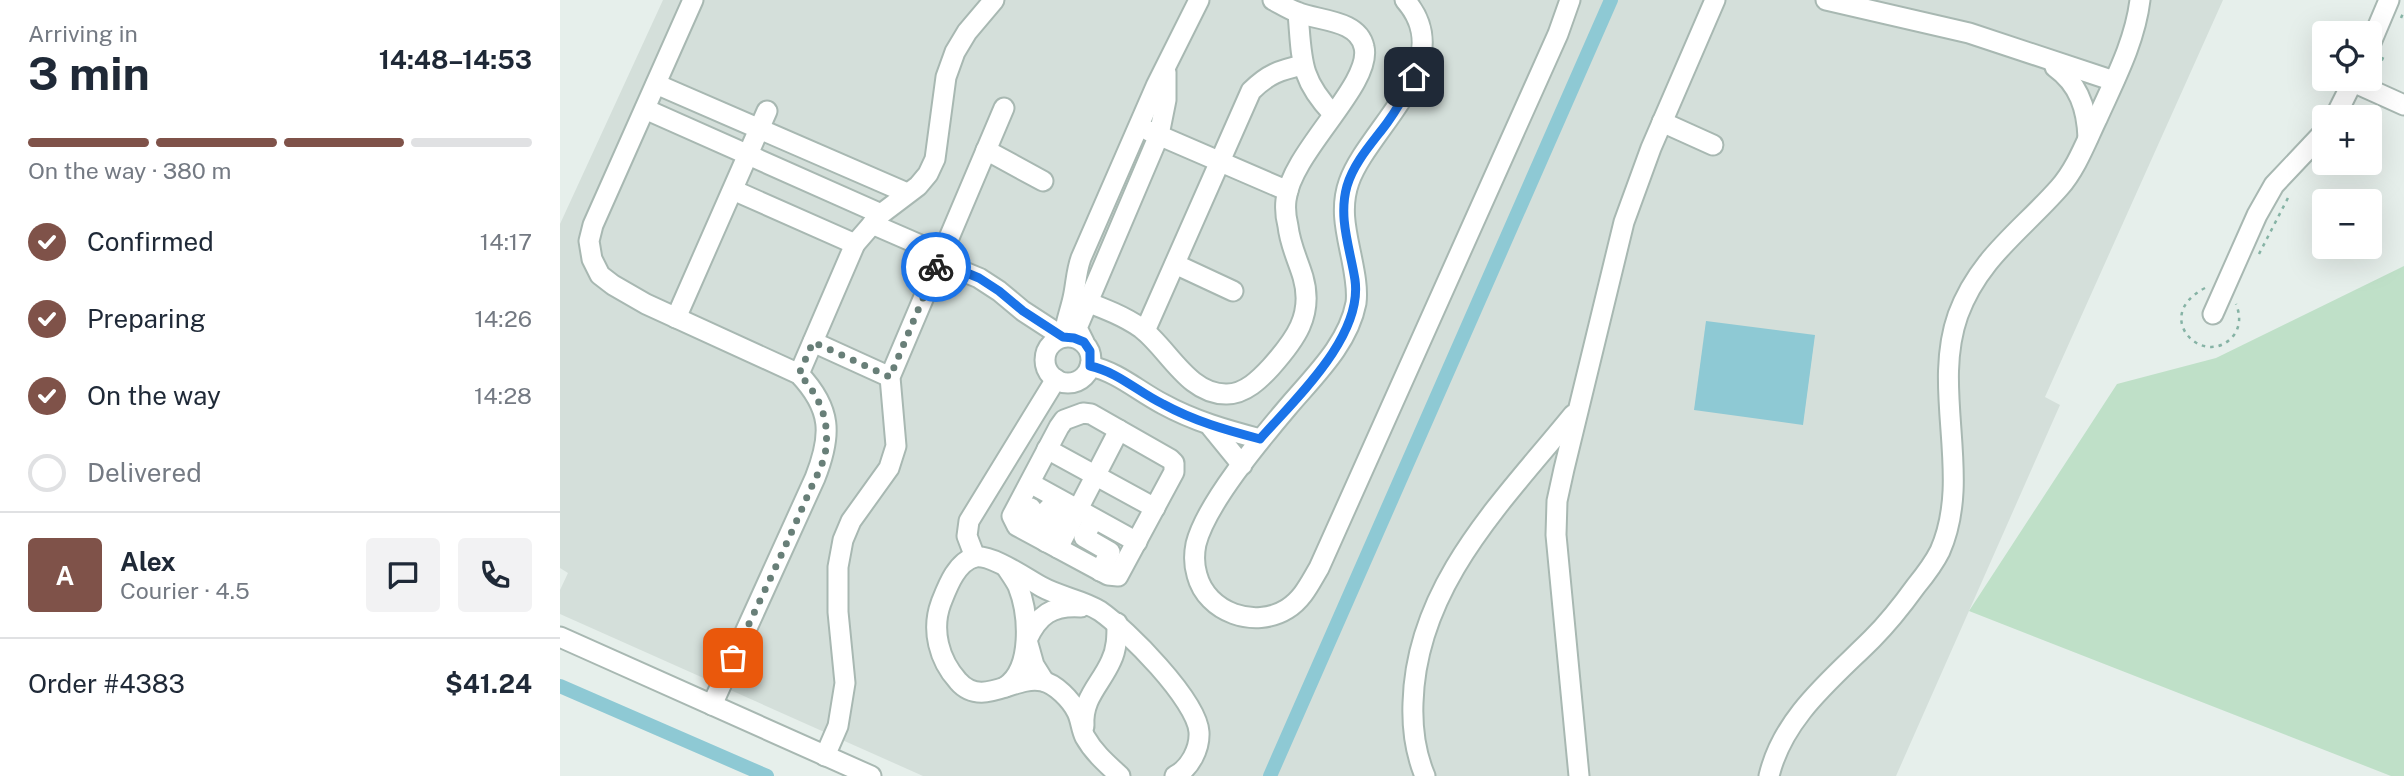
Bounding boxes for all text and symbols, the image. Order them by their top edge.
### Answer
text: Arriving in [28,20,138,47]
map controls [2312,21,2382,259]
button: locate [2312,21,2382,91]
text: 14:48–14:53 [379,44,532,75]
text: 3 min [28,46,150,100]
pin [1384,47,1444,107]
icon: home [1395,58,1433,96]
button: + [2312,105,2382,175]
text: On the way · 380 m [28,157,231,184]
button: − [2312,189,2382,259]
icon: check [28,223,66,261]
text: Confirmed [87,226,214,257]
text: 14:17 [480,228,532,255]
courier [901,232,971,302]
icon: bike [917,248,955,286]
icon: check [28,300,66,338]
text: Preparing [87,303,206,334]
text: 14:26 [475,305,532,332]
icon: check [28,377,66,415]
text: On the way [87,380,221,411]
text: 14:28 [474,382,532,409]
text: Delivered [87,457,202,488]
button: chat [366,538,440,612]
button: phone [458,538,532,612]
text: Alex [120,546,176,577]
text: A [56,560,74,591]
text: Courier · 4.5 [120,577,250,604]
pin [703,628,763,688]
icon: bag [714,639,752,677]
text: Order #4383 [28,668,185,699]
text: $41.24 [445,668,532,699]

